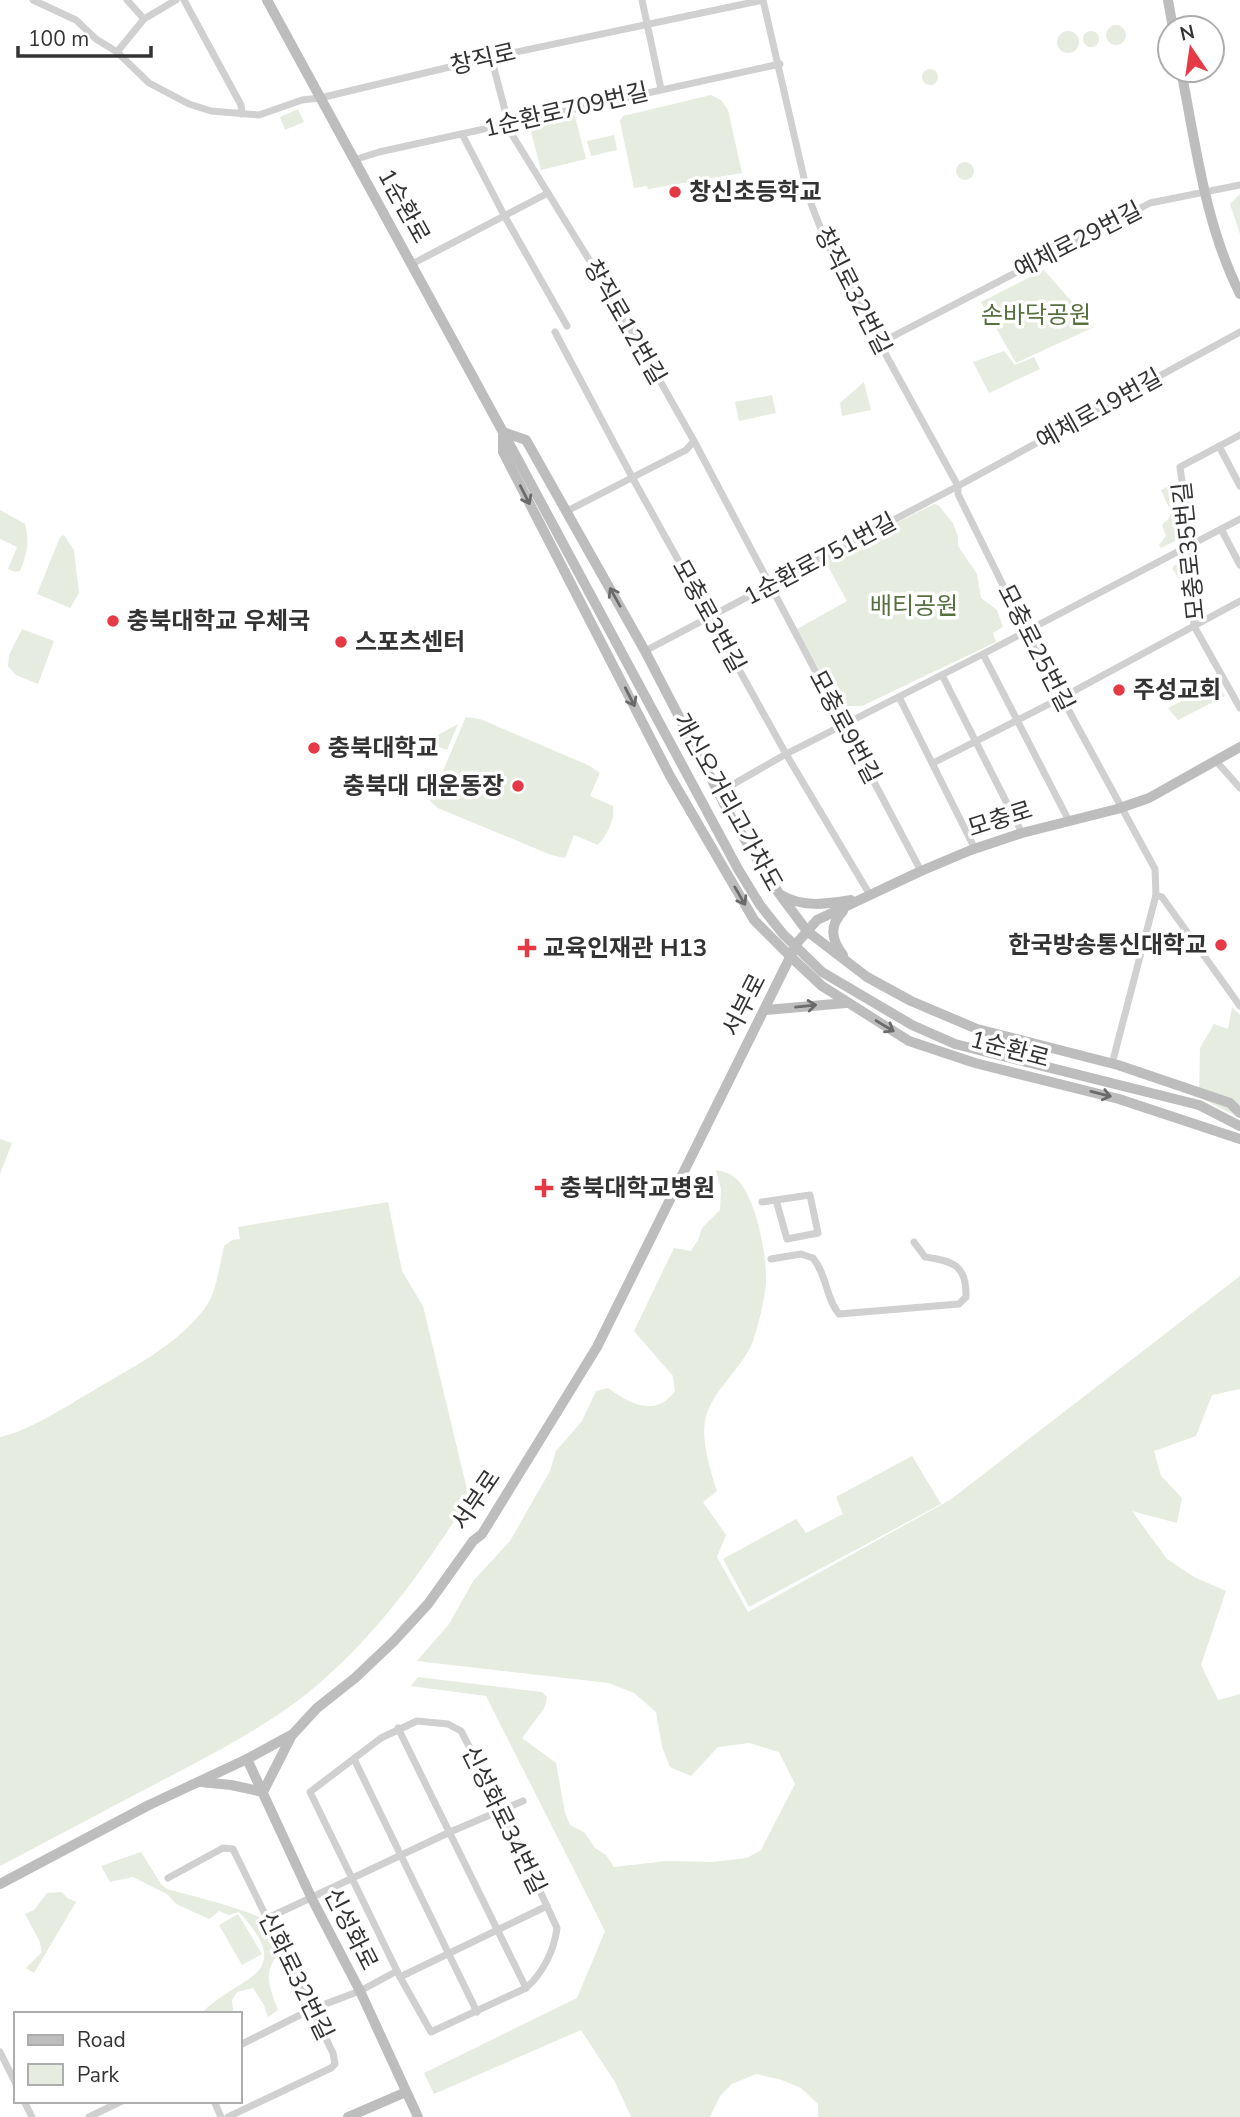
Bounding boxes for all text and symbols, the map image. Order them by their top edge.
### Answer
scale bar [18,14,150,58]
north arrow [1156,14,1226,84]
text: N [1178,19,1197,48]
text: 100 m [28,25,89,53]
street label: 창직로 [447,36,519,82]
street label: 1순환로709번길 [481,76,651,144]
street label: 1순환로 [370,163,438,249]
place label: 창신초등학교 [689,176,821,208]
marker: 창신초등학교 [667,184,683,200]
street label: 예체로29번길 [1009,194,1147,286]
street label: 창직로32번길 [807,222,899,360]
street label: 창직로12번길 [576,254,674,390]
park label: 손바닥공원 [981,299,1091,331]
street label: 예체로19번길 [1030,361,1168,457]
street label: 모충로35번길 [1166,480,1212,622]
one-way arrow [518,484,532,505]
street label: 1순환로751번길 [738,505,902,613]
street label: 모충로3번길 [665,554,753,678]
street label: 모충로25번길 [990,579,1082,717]
one-way arrow [608,587,621,608]
park label: 배티공원 [870,590,958,622]
place label: 충북대학교 우체국 [127,605,310,637]
marker: 충북대학교 우체국 [105,613,121,629]
place label: 스포츠센터 [355,626,465,658]
marker: 스포츠센터 [333,634,349,650]
street label: 모충로9번길 [802,664,888,790]
place label: 주성교회 [1133,674,1221,706]
marker: 주성교회 [1111,682,1127,698]
one-way arrow [624,686,638,707]
street label: 개신오거리고가차도 [666,707,790,897]
place label: 충북대학교 [328,732,438,764]
marker: 충북대학교 [306,740,322,756]
place label: 충북대 대운동장 [343,770,504,802]
marker: 충북대 대운동장 [510,778,526,794]
street label: 모충로 [964,794,1036,844]
one-way arrow [733,886,747,906]
place label: 한국방송통신대학교 [1008,929,1207,961]
place label: 교육인재관 H13 [543,932,707,964]
marker: 한국방송통신대학교 [1213,937,1229,953]
marker: 교육인재관 H13 [517,938,537,958]
street label: 서부로 [715,968,773,1042]
one-way arrow [794,1000,817,1013]
one-way arrow [875,1020,895,1034]
street label: 1순환로 [967,1023,1053,1075]
one-way arrow [1089,1088,1112,1101]
place label: 충북대학교병원 [560,1172,715,1204]
marker: 충북대학교병원 [534,1178,554,1198]
street label: 서부로 [444,1464,508,1536]
street label: 신성화로34번길 [454,1741,554,1899]
street label: 신성화로 [317,1882,385,1976]
street label: 신화로32번길 [251,1906,341,2046]
legend [14,2012,242,2103]
text: Road [77,2026,126,2054]
text: Park [77,2061,119,2089]

